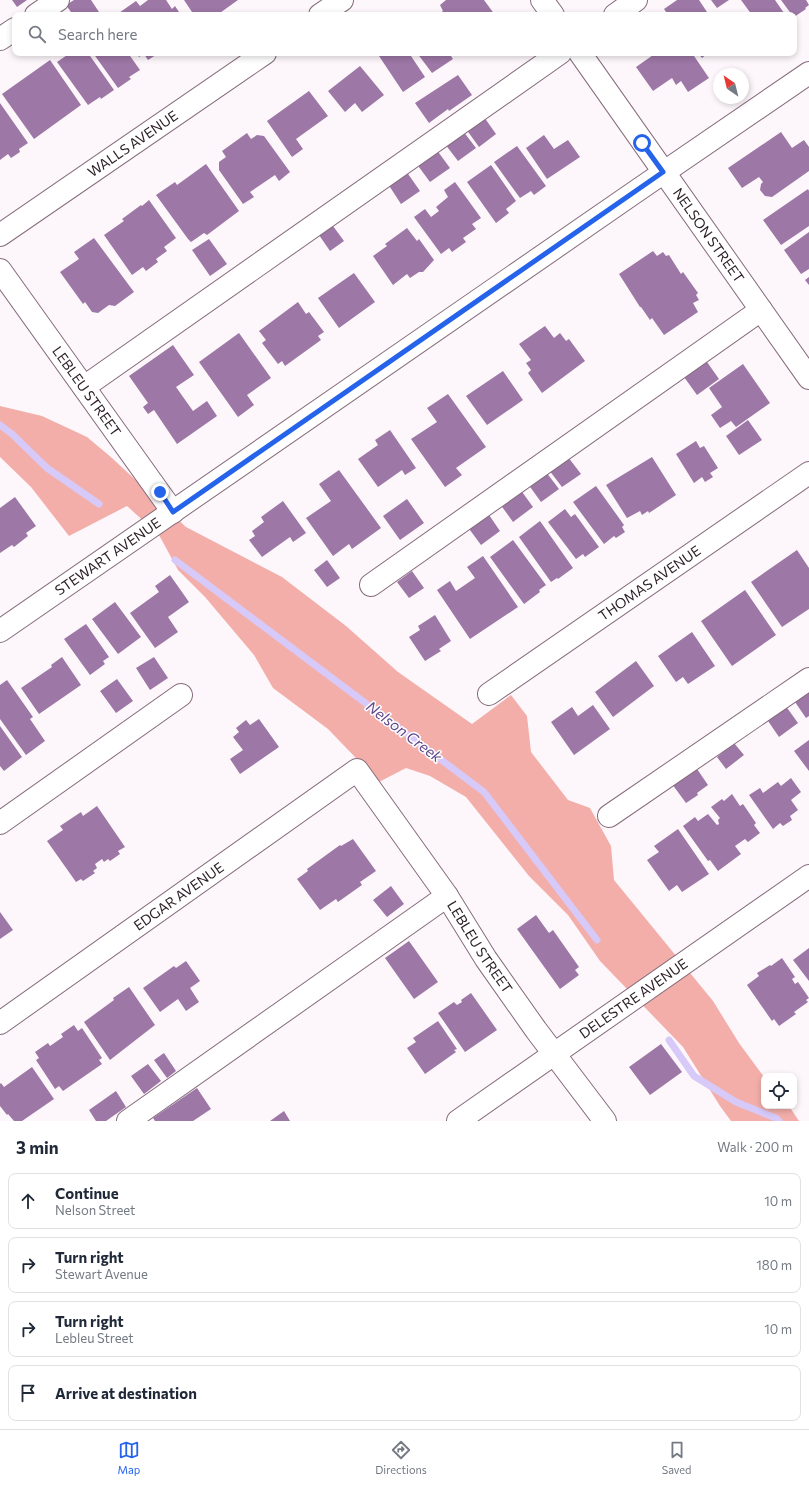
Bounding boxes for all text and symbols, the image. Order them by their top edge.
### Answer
search box [12,12,797,56]
icon: search [26,23,48,45]
text: Search here [58,25,137,43]
north arrow [713,68,749,104]
street label: WALLS AVENUE [84,107,181,180]
route start [633,134,651,152]
street label: NELSON STREET [670,184,748,286]
street label: LEBLEU STREET [49,343,125,439]
route end [151,483,169,501]
street label: STEWART AVENUE [51,514,164,599]
street label: THOMAS AVENUE [595,542,704,624]
water label: Nelson Creek [363,697,447,766]
street label: EDGAR AVENUE [130,858,227,934]
street label: LEBLEU STREET [444,897,516,996]
street label: DELESTRE AVENUE [576,954,691,1042]
map controls [761,1073,797,1109]
button: locate [761,1073,797,1109]
text: 3 min [16,1137,59,1158]
text: Walk · 200 m [717,1139,793,1155]
text: Continue [55,1184,119,1202]
icon: ahead [17,1190,39,1212]
text: 10 m [764,1193,792,1209]
text: Nelson Street [55,1202,135,1218]
text: Turn right [55,1248,124,1266]
icon: right [17,1254,39,1276]
text: 180 m [756,1257,792,1273]
text: Stewart Avenue [55,1266,148,1282]
text: Turn right [55,1312,124,1330]
icon: right [17,1318,39,1340]
text: 10 m [764,1321,792,1337]
text: Lebleu Street [55,1330,134,1346]
icon: arrive [17,1382,39,1404]
text: Arrive at destination [55,1384,197,1402]
tab: Map [118,1439,140,1476]
tab: Directions [375,1439,427,1476]
tab: Saved [662,1439,691,1476]

